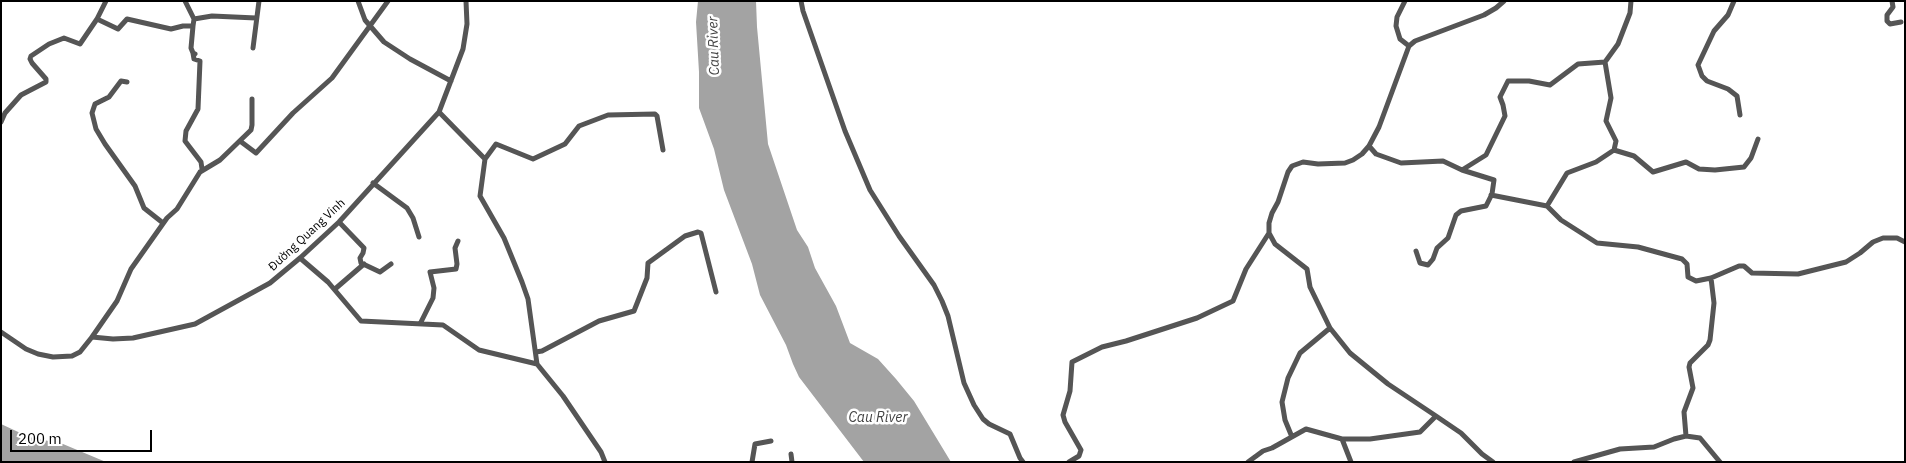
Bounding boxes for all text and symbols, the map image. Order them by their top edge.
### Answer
water label: Cau River [705,16,723,76]
street label: Đường Quang Vinh [266,196,348,274]
water label: Cau River [849,410,907,426]
scale bar [12,420,155,452]
text: 200 m [18,429,62,448]

